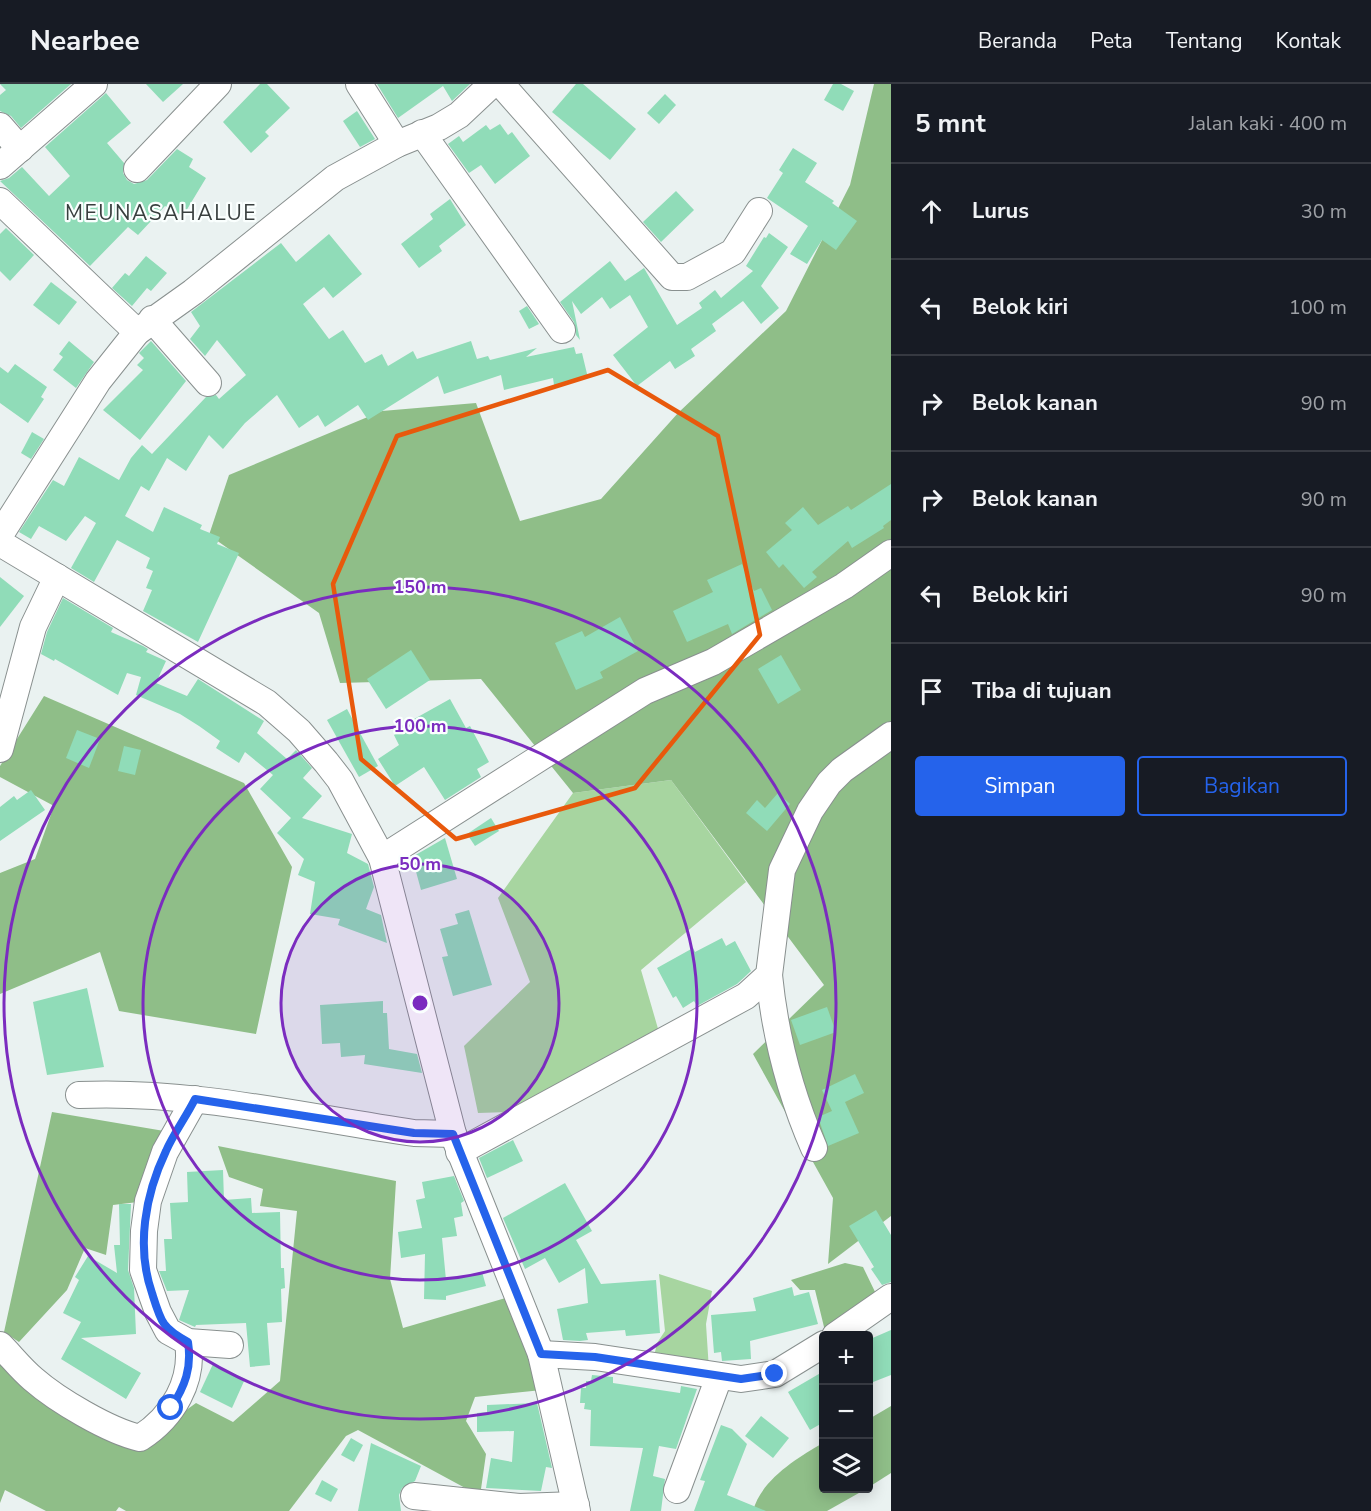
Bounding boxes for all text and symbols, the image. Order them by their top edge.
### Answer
text: Nearbee [30,22,140,60]
text: Beranda [978,27,1057,55]
text: Peta [1090,27,1133,55]
text: Tentang [1166,27,1243,55]
text: Kontak [1276,27,1341,55]
text: 5 mnt [915,106,986,141]
text: Jalan kaki · 400 m [1189,110,1347,137]
icon: ahead [915,195,948,228]
text: Lurus [972,196,1029,226]
text: 30 m [1301,198,1347,225]
district label: MEUNASAHALUE [65,199,257,227]
icon: left [915,291,948,324]
text: Belok kiri [972,292,1068,322]
text: 100 m [1289,294,1347,321]
icon: right [915,387,948,420]
text: Belok kanan [972,388,1098,418]
text: 90 m [1301,390,1347,417]
icon: right [915,483,948,516]
text: Belok kanan [972,484,1098,514]
text: 90 m [1301,486,1347,513]
text: 150 m [393,575,447,599]
icon: left [915,579,948,612]
text: Belok kiri [972,580,1068,610]
text: 90 m [1301,582,1347,609]
icon: arrive [915,675,948,708]
text: Tiba di tujuan [972,676,1112,706]
text: 100 m [393,714,447,738]
button: Simpan [915,756,1125,816]
button: Bagikan [1137,756,1347,816]
text: 50 m [399,852,441,876]
centre of rings [410,993,430,1013]
map controls [819,1331,873,1493]
button: + [819,1331,873,1385]
route end [761,1360,787,1386]
button: − [819,1385,873,1439]
route start [157,1394,183,1420]
button: layers [819,1439,873,1493]

